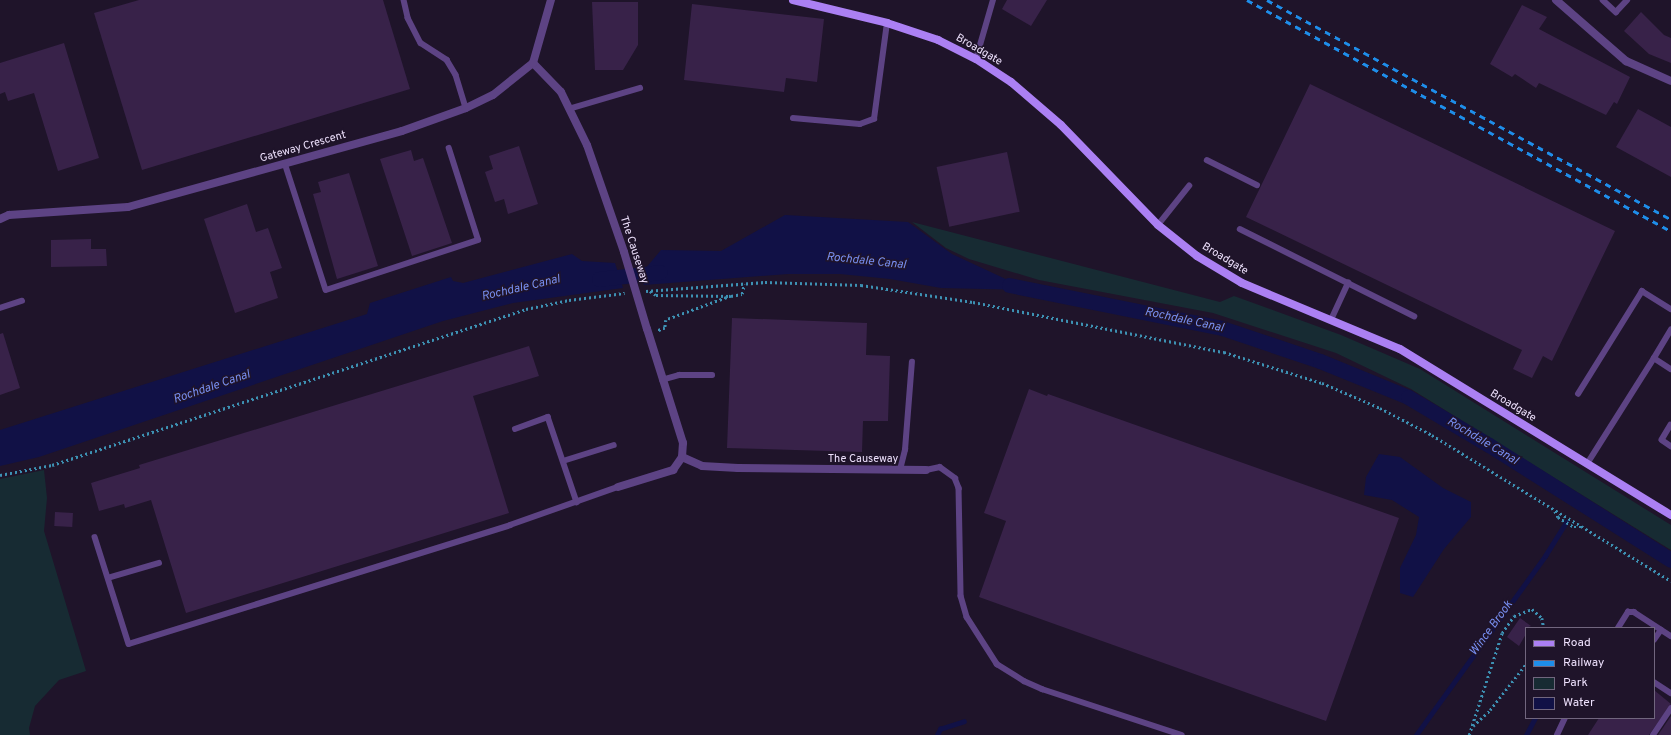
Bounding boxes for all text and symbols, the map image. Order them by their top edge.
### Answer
street label: Broadgate [953,31,1005,69]
street label: Gateway Crescent [259,128,347,166]
street label: The Causeway [617,214,651,286]
street label: Broadgate [1200,240,1250,278]
water label: Rochdale Canal [825,251,907,273]
water label: Rochdale Canal [480,273,562,305]
water label: Rochdale Canal [1143,306,1225,336]
water label: Rochdale Canal [172,368,252,408]
street label: Broadgate [1488,387,1538,425]
water label: Rochdale Canal [1444,415,1520,469]
street label: The Causeway [828,452,898,466]
water label: Wince Brook [1467,599,1517,659]
legend [1525,627,1655,719]
text: Road [1563,635,1591,651]
text: Railway [1563,655,1604,671]
text: Park [1563,675,1588,691]
text: Water [1563,695,1595,711]

